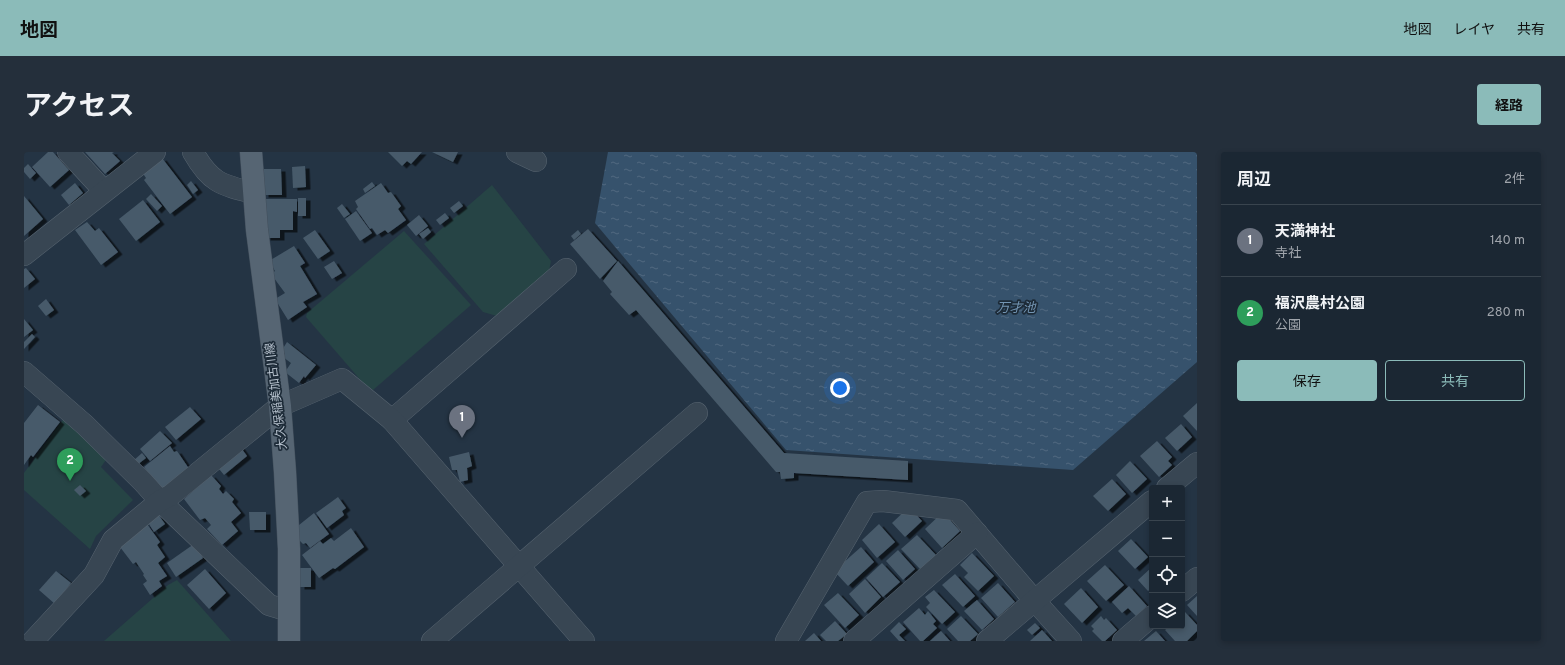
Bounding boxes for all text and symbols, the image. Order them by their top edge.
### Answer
text: 地図 [20,19,58,43]
text: 地図 [1403,22,1431,39]
text: レイヤ [1453,22,1495,39]
text: 共有 [1517,22,1545,39]
button: 経路 [1477,84,1541,125]
text: アクセス [24,90,135,126]
text: 周辺 [1237,170,1271,192]
text: 2件 [1504,172,1525,188]
text: 天満神社 [1275,223,1335,242]
text: 1 [1247,233,1253,249]
text: 140 m [1490,233,1525,249]
text: 寺社 [1275,246,1301,262]
text: 福沢農村公園 [1275,295,1365,314]
water label: 万才池 [996,301,1037,317]
text: 2 [1246,305,1254,321]
text: 280 m [1487,305,1525,321]
text: 公園 [1275,318,1301,334]
street label: 大久保稲美加古川線 [262,341,292,451]
button: 保存 [1237,360,1377,401]
button: 共有 [1385,360,1525,401]
your location [830,378,850,398]
pin: 1 [449,405,475,438]
pin: 2 [57,448,83,481]
map controls [1149,485,1185,629]
button: + [1149,485,1185,521]
button: − [1149,521,1185,557]
button: locate [1149,557,1185,593]
button: layers [1149,593,1185,629]

